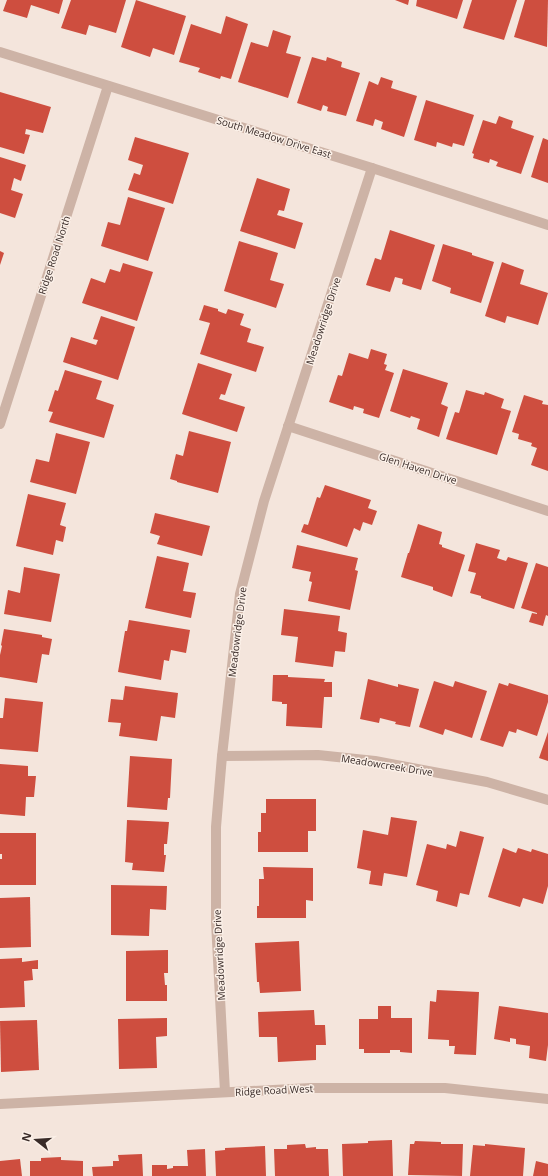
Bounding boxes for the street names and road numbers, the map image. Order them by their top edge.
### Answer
street label: South Meadow Drive East [215,113,333,161]
street label: Ridge Road North [35,214,73,296]
street label: Meadowridge Drive [302,275,344,366]
street label: Glen Haven Drive [377,449,459,487]
street label: Meadowridge Drive [225,586,250,678]
street label: Meadowcreek Drive [340,751,434,779]
street label: Meadowridge Drive [210,909,228,1001]
street label: Ridge Road West [235,1081,314,1099]

